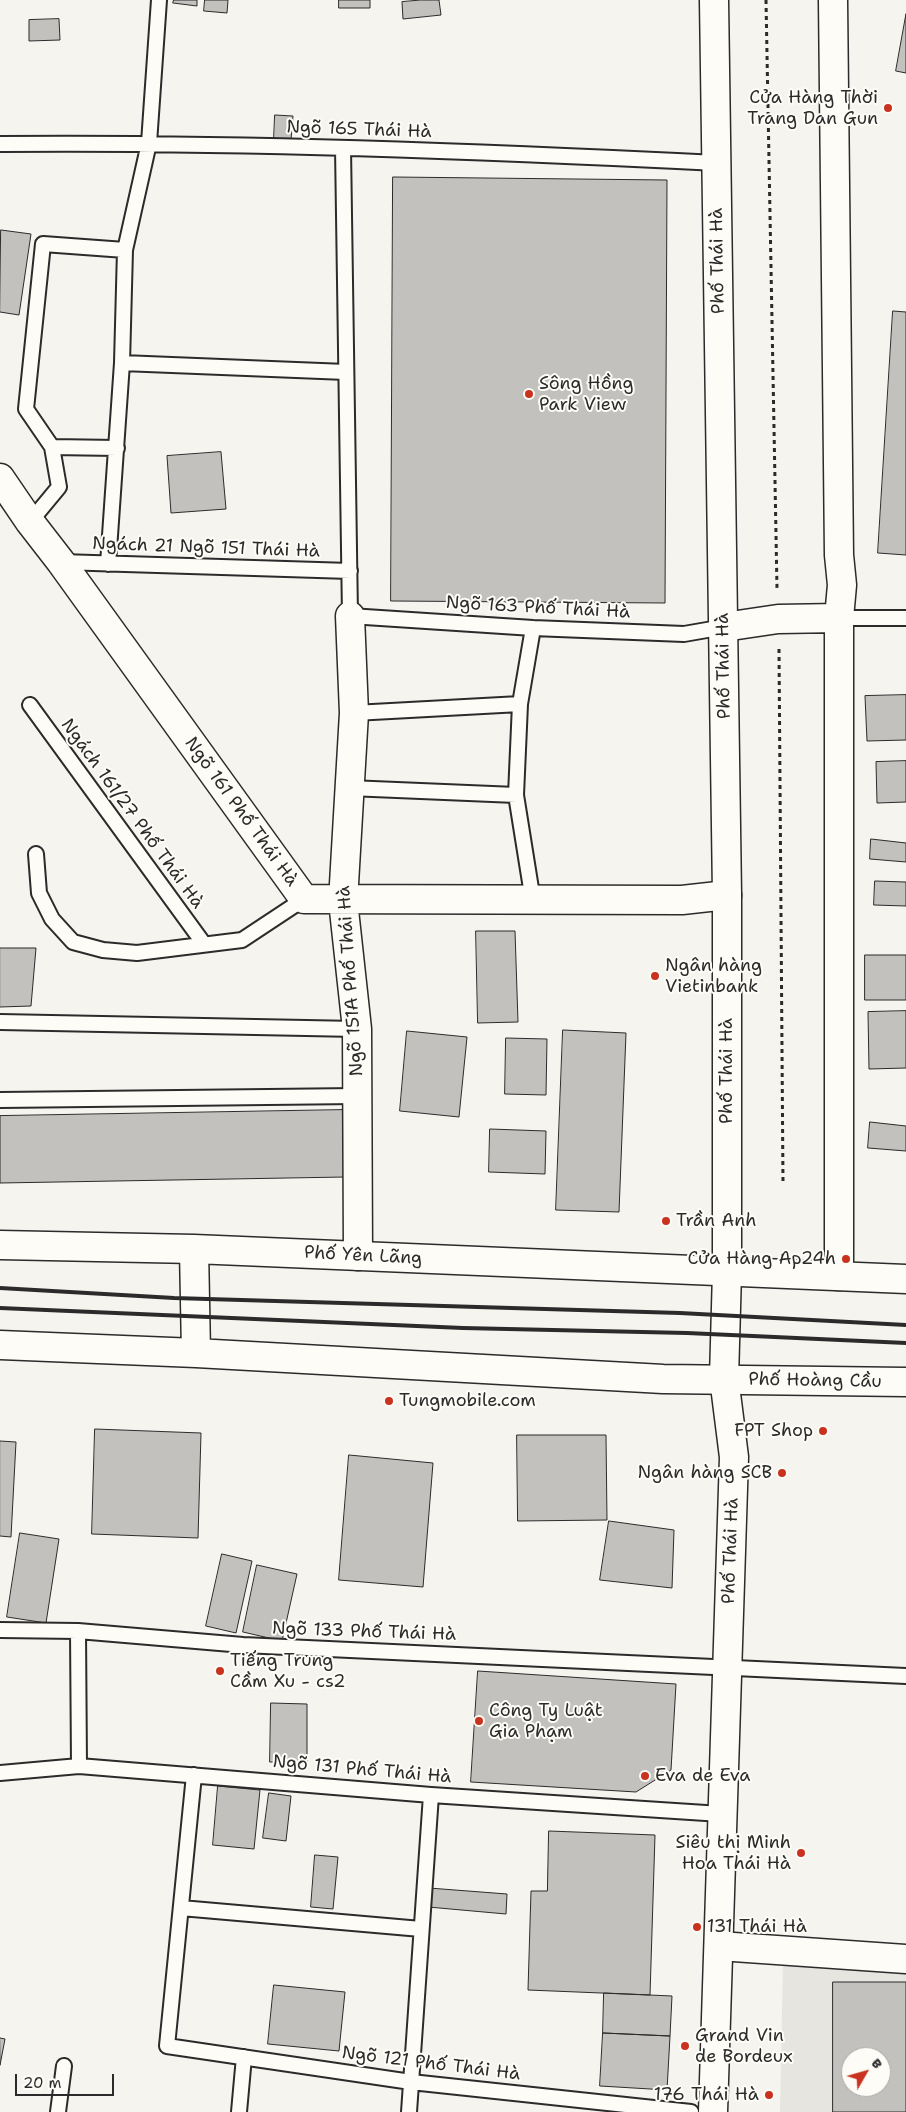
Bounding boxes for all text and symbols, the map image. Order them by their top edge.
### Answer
place label: Cửa Hàng Thời Trang Dan Gun [747,87,878,130]
marker: Cửa Hàng Thời Trang Dan Gun [882,102,894,114]
street label: Ngõ 165 Thái Hà [286,117,432,143]
street label: Phố Thái Hà [706,208,730,314]
place label: Sông Hồng Park View [539,373,633,416]
marker: Sông Hồng Park View [523,388,535,400]
street label: Ngách 21 Ngõ 151 Thái Hà [92,533,320,563]
street label: Ngõ 163 Phố Thái Hà [445,592,631,624]
street label: Phố Thái Hà [712,613,736,719]
street label: Ngách 161/27 Phố Thái Hà [56,715,208,913]
street label: Ngõ 161 Phố Thái Hà [180,733,302,891]
street label: Ngõ 151A Phố Thái Hà [334,885,368,1077]
place label: Ngân hàng Vietinbank [665,955,762,998]
marker: Ngân hàng Vietinbank [649,970,661,982]
street label: Phố Thái Hà [716,1018,738,1124]
place label: Trần Anh [676,1210,756,1232]
marker: Trần Anh [660,1215,672,1227]
street label: Phố Yên Lãng [303,1242,423,1270]
place label: Cửa Hàng Ap24h [687,1248,836,1270]
marker: Cửa Hàng Ap24h [840,1253,852,1265]
street label: Phố Hoàng Cầu [748,1369,882,1393]
place label: Tungmobile.com [399,1390,536,1412]
marker: Tungmobile.com [383,1395,395,1407]
place label: FPT Shop [734,1420,813,1442]
marker: FPT Shop [817,1425,829,1437]
place label: Ngân hàng SCB [638,1462,772,1484]
marker: Ngân hàng SCB [776,1467,788,1479]
street label: Phố Thái Hà [718,1498,744,1604]
street label: Ngõ 133 Phố Thái Hà [271,1618,457,1646]
place label: Tiếng Trung Cầm Xu - cs2 [230,1650,346,1692]
marker: Tiếng Trung Cầm Xu - cs2 [214,1665,226,1677]
place label: Công Ty Luật Gia Phạm [489,1700,603,1742]
marker: Công Ty Luật Gia Phạm [473,1715,485,1727]
street label: Ngõ 131 Phố Thái Hà [272,1751,452,1789]
place label: Eva de Eva [655,1765,750,1787]
marker: Eva de Eva [639,1770,651,1782]
place label: Siêu thị Minh Hoa Thái Hà [675,1832,791,1875]
marker: Siêu thị Minh Hoa Thái Hà [795,1847,807,1859]
place label: 131 Thái Hà [707,1916,807,1938]
marker: 131 Thái Hà [691,1921,703,1933]
place label: Grand Vin de Bordeux [695,2025,793,2068]
marker: Grand Vin de Bordeux [679,2040,691,2052]
street label: Ngõ 121 Phố Thái Hà [341,2042,521,2086]
north arrow [841,2047,891,2097]
text: B [867,2054,887,2072]
scale bar [18,2064,116,2096]
text: 20 m [23,2073,62,2093]
place label: 176 Thái Hà [654,2084,759,2106]
marker: 176 Thái Hà [763,2089,775,2101]

